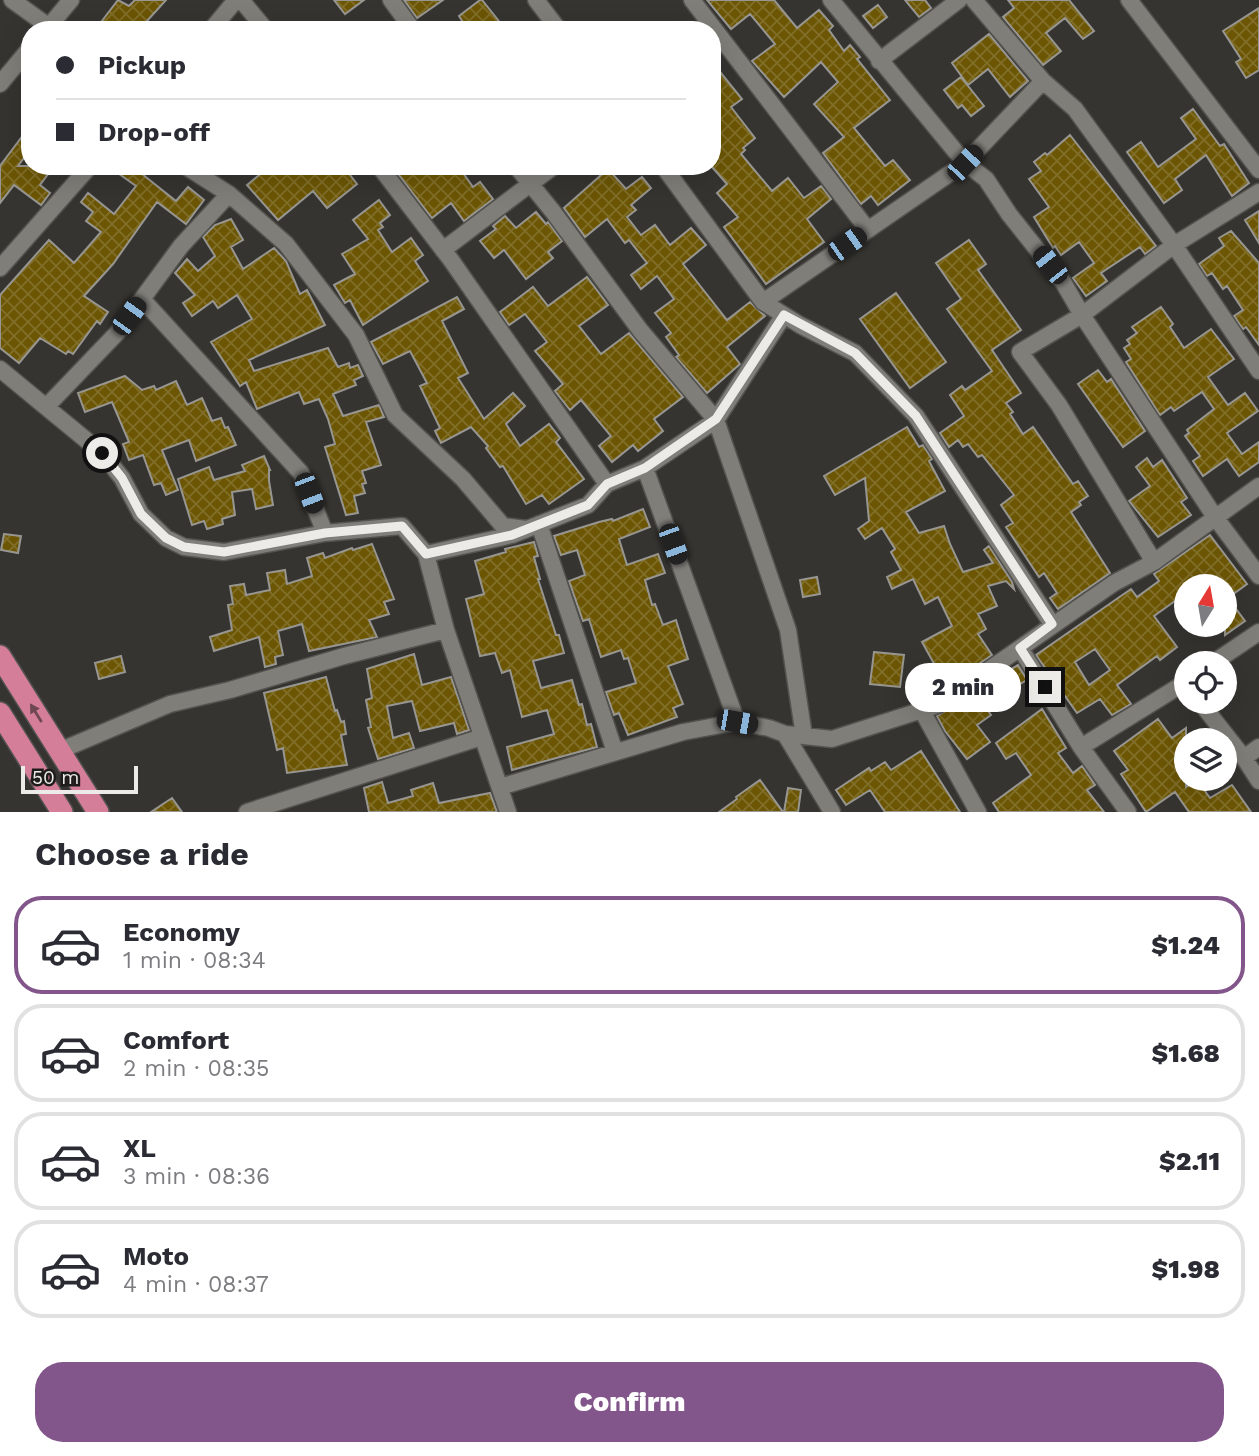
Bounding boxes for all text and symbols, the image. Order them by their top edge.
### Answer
text: Pickup [98,50,186,80]
text: Drop-off [98,117,210,147]
car [943,141,988,185]
car [824,223,871,265]
car [1029,242,1072,288]
car [109,293,150,339]
route start [86,437,118,469]
car [292,470,327,516]
car [656,521,691,567]
north arrow [1174,574,1237,637]
map controls [1174,574,1237,791]
button: locate [1174,651,1237,714]
callout: 2 min [905,662,1020,712]
route end [1029,671,1061,703]
text: 2 min [932,674,994,701]
one-way arrow [29,703,42,722]
car [715,708,760,736]
button: layers [1174,728,1237,791]
scale bar [21,763,138,795]
text: 50 m [32,766,79,789]
text: Choose a ride [35,835,249,873]
icon: car [39,914,102,977]
text: Economy [123,917,240,947]
text: $1.24 [1151,930,1220,960]
text: 1 min · 08:34 [123,947,266,974]
icon: car [39,1022,102,1085]
text: Comfort [123,1025,229,1055]
text: $1.68 [1151,1038,1220,1068]
text: 2 min · 08:35 [123,1055,270,1082]
icon: car [39,1130,102,1193]
text: XL [123,1133,156,1163]
text: $2.11 [1159,1146,1220,1176]
text: 3 min · 08:36 [123,1163,270,1190]
icon: car [39,1238,102,1301]
text: Moto [123,1241,189,1271]
text: $1.98 [1151,1254,1220,1284]
text: 4 min · 08:37 [123,1271,269,1298]
button: Confirm [35,1362,1224,1442]

